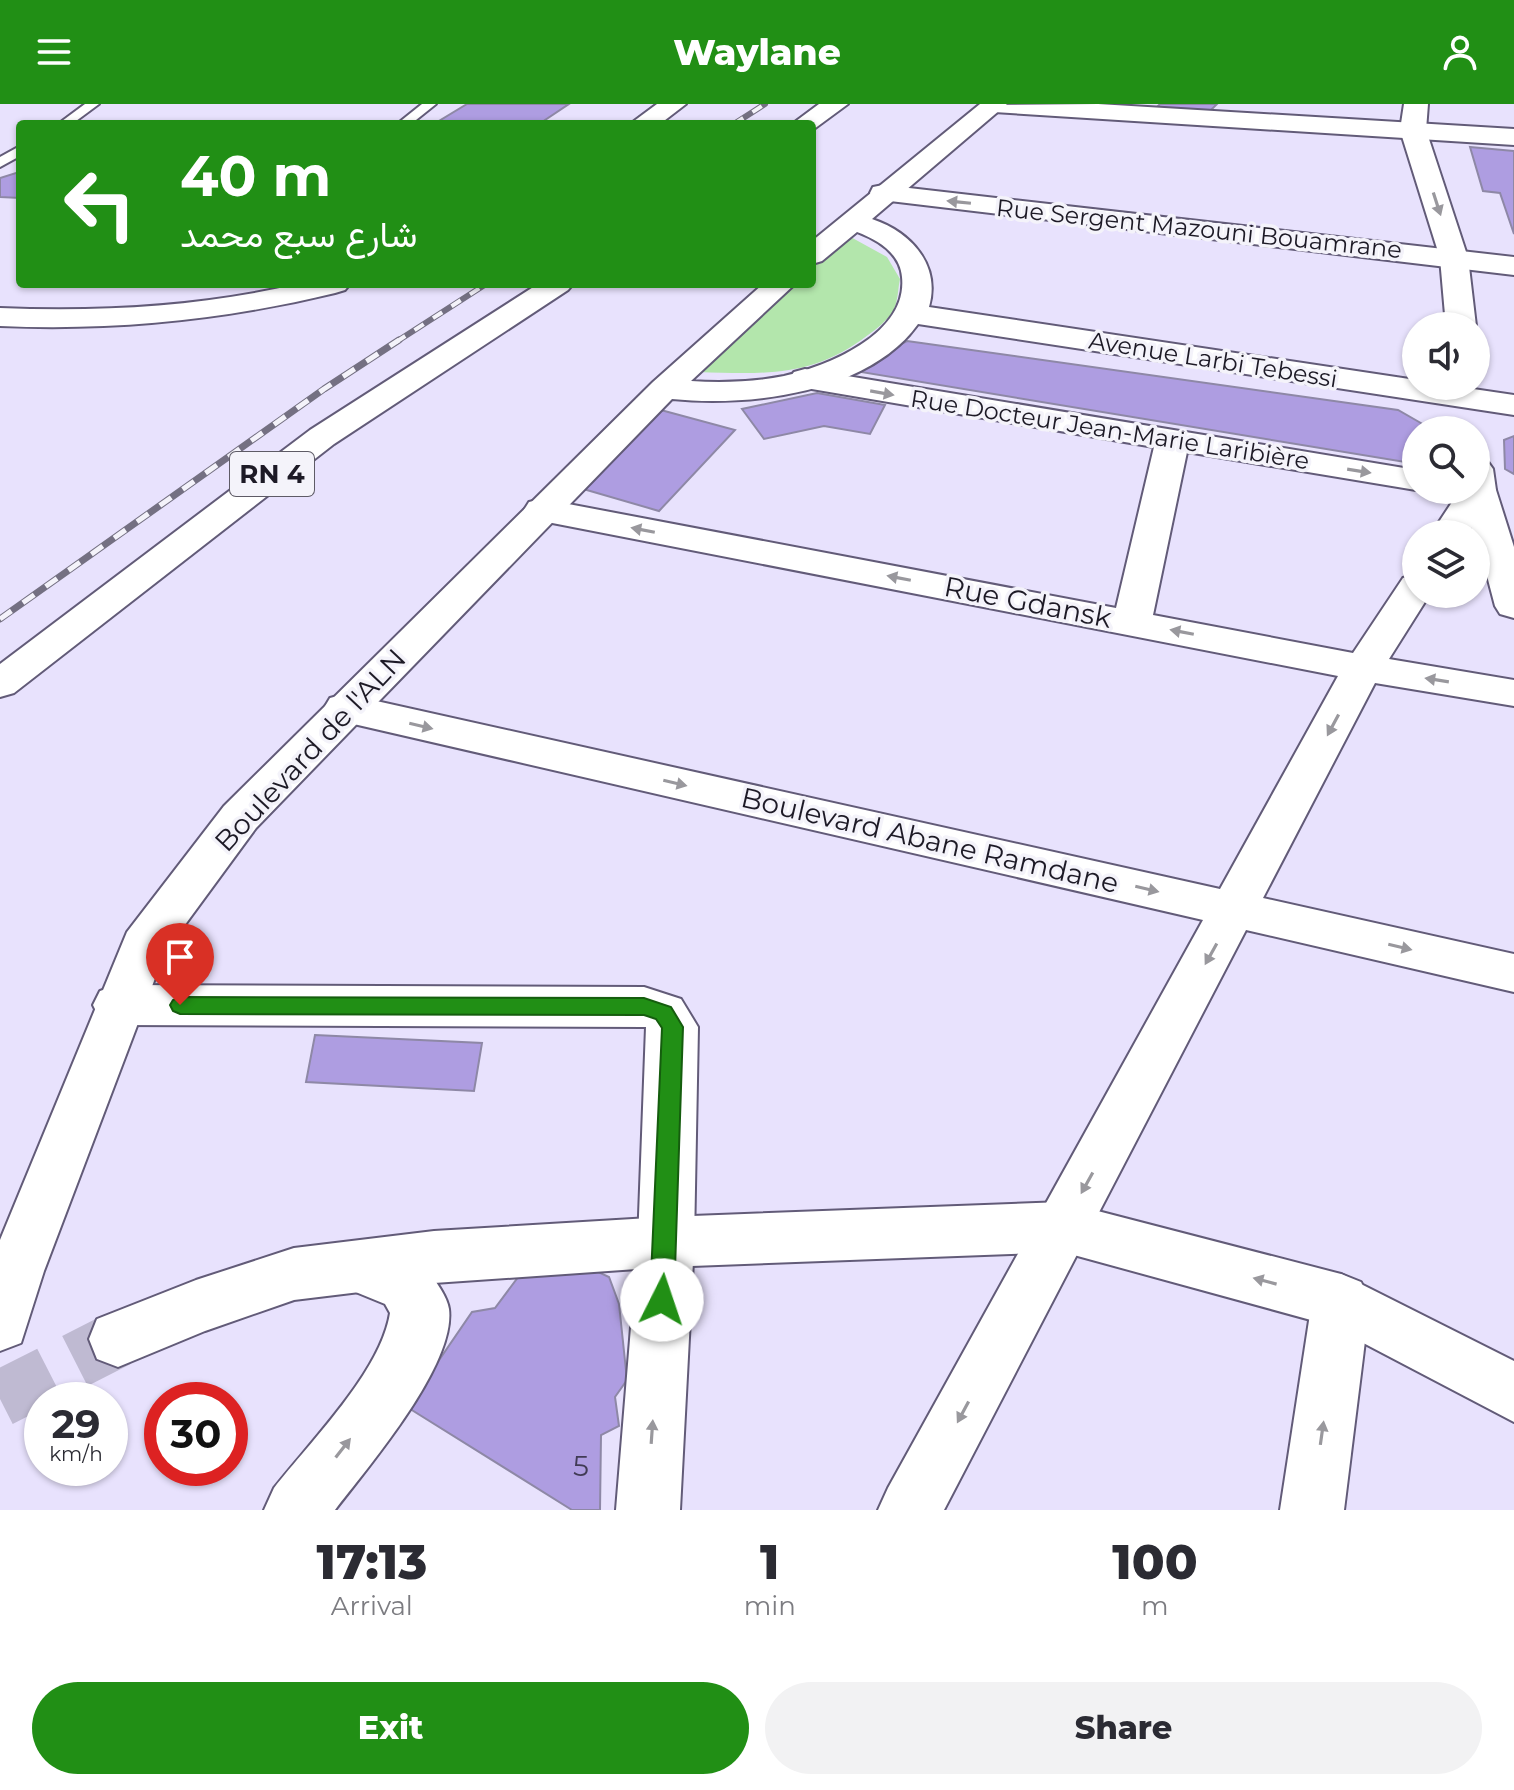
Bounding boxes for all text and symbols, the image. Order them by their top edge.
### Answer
icon: menu [32,30,76,74]
text: Waylane [673,30,841,74]
icon: person [1438,30,1482,74]
text: 40 m [180,142,331,210]
icon: left [48,152,152,256]
street label: Rue Sergent Mazouni Bouamrane [995,193,1403,264]
one-way arrow [1431,193,1443,217]
one-way arrow [946,195,971,208]
text: شارع سبع محمد [180,212,417,256]
map controls [1402,312,1490,608]
button: sound [1402,312,1490,400]
street label: Avenue Larbi Tebessi [1087,326,1339,393]
street label: Rue Docteur Jean-Marie Laribière [909,384,1312,475]
one-way arrow [870,387,895,399]
button: search [1402,416,1490,504]
road number: RN 4 [230,452,314,496]
one-way arrow [1347,465,1372,478]
button: layers [1402,520,1490,608]
one-way arrow [630,523,655,535]
street label: Rue Gdansk [941,569,1115,635]
one-way arrow [886,571,911,583]
one-way arrow [1169,625,1194,637]
street label: Boulevard de l'ALN [207,642,413,858]
one-way arrow [1424,673,1449,686]
one-way arrow [1327,713,1340,736]
one-way arrow [409,720,434,733]
one-way arrow [662,777,687,790]
street label: Boulevard Abane Ramdane [738,780,1122,900]
one-way arrow [1135,884,1160,896]
pin [146,923,214,1005]
icon: arrive [158,935,202,979]
one-way arrow [1388,941,1413,954]
one-way arrow [1204,943,1218,966]
one-way arrow [1080,1171,1093,1194]
position arrow [620,1258,704,1342]
one-way arrow [1253,1274,1277,1287]
speed limit sign: 30 [144,1382,248,1486]
text: 29 [51,1399,101,1448]
one-way arrow [957,1400,970,1423]
one-way arrow [646,1419,659,1444]
one-way arrow [1316,1420,1329,1445]
one-way arrow [335,1438,351,1458]
text: km/h [49,1442,103,1466]
house number: 5 [573,1449,589,1483]
text: 17:13 [316,1533,427,1591]
text: 1 [760,1533,780,1591]
text: 100 [1112,1533,1198,1591]
text: Arrival [331,1590,413,1622]
text: min [744,1590,796,1622]
text: m [1141,1590,1169,1622]
button: Exit [32,1682,749,1774]
button: Share [765,1682,1482,1774]

